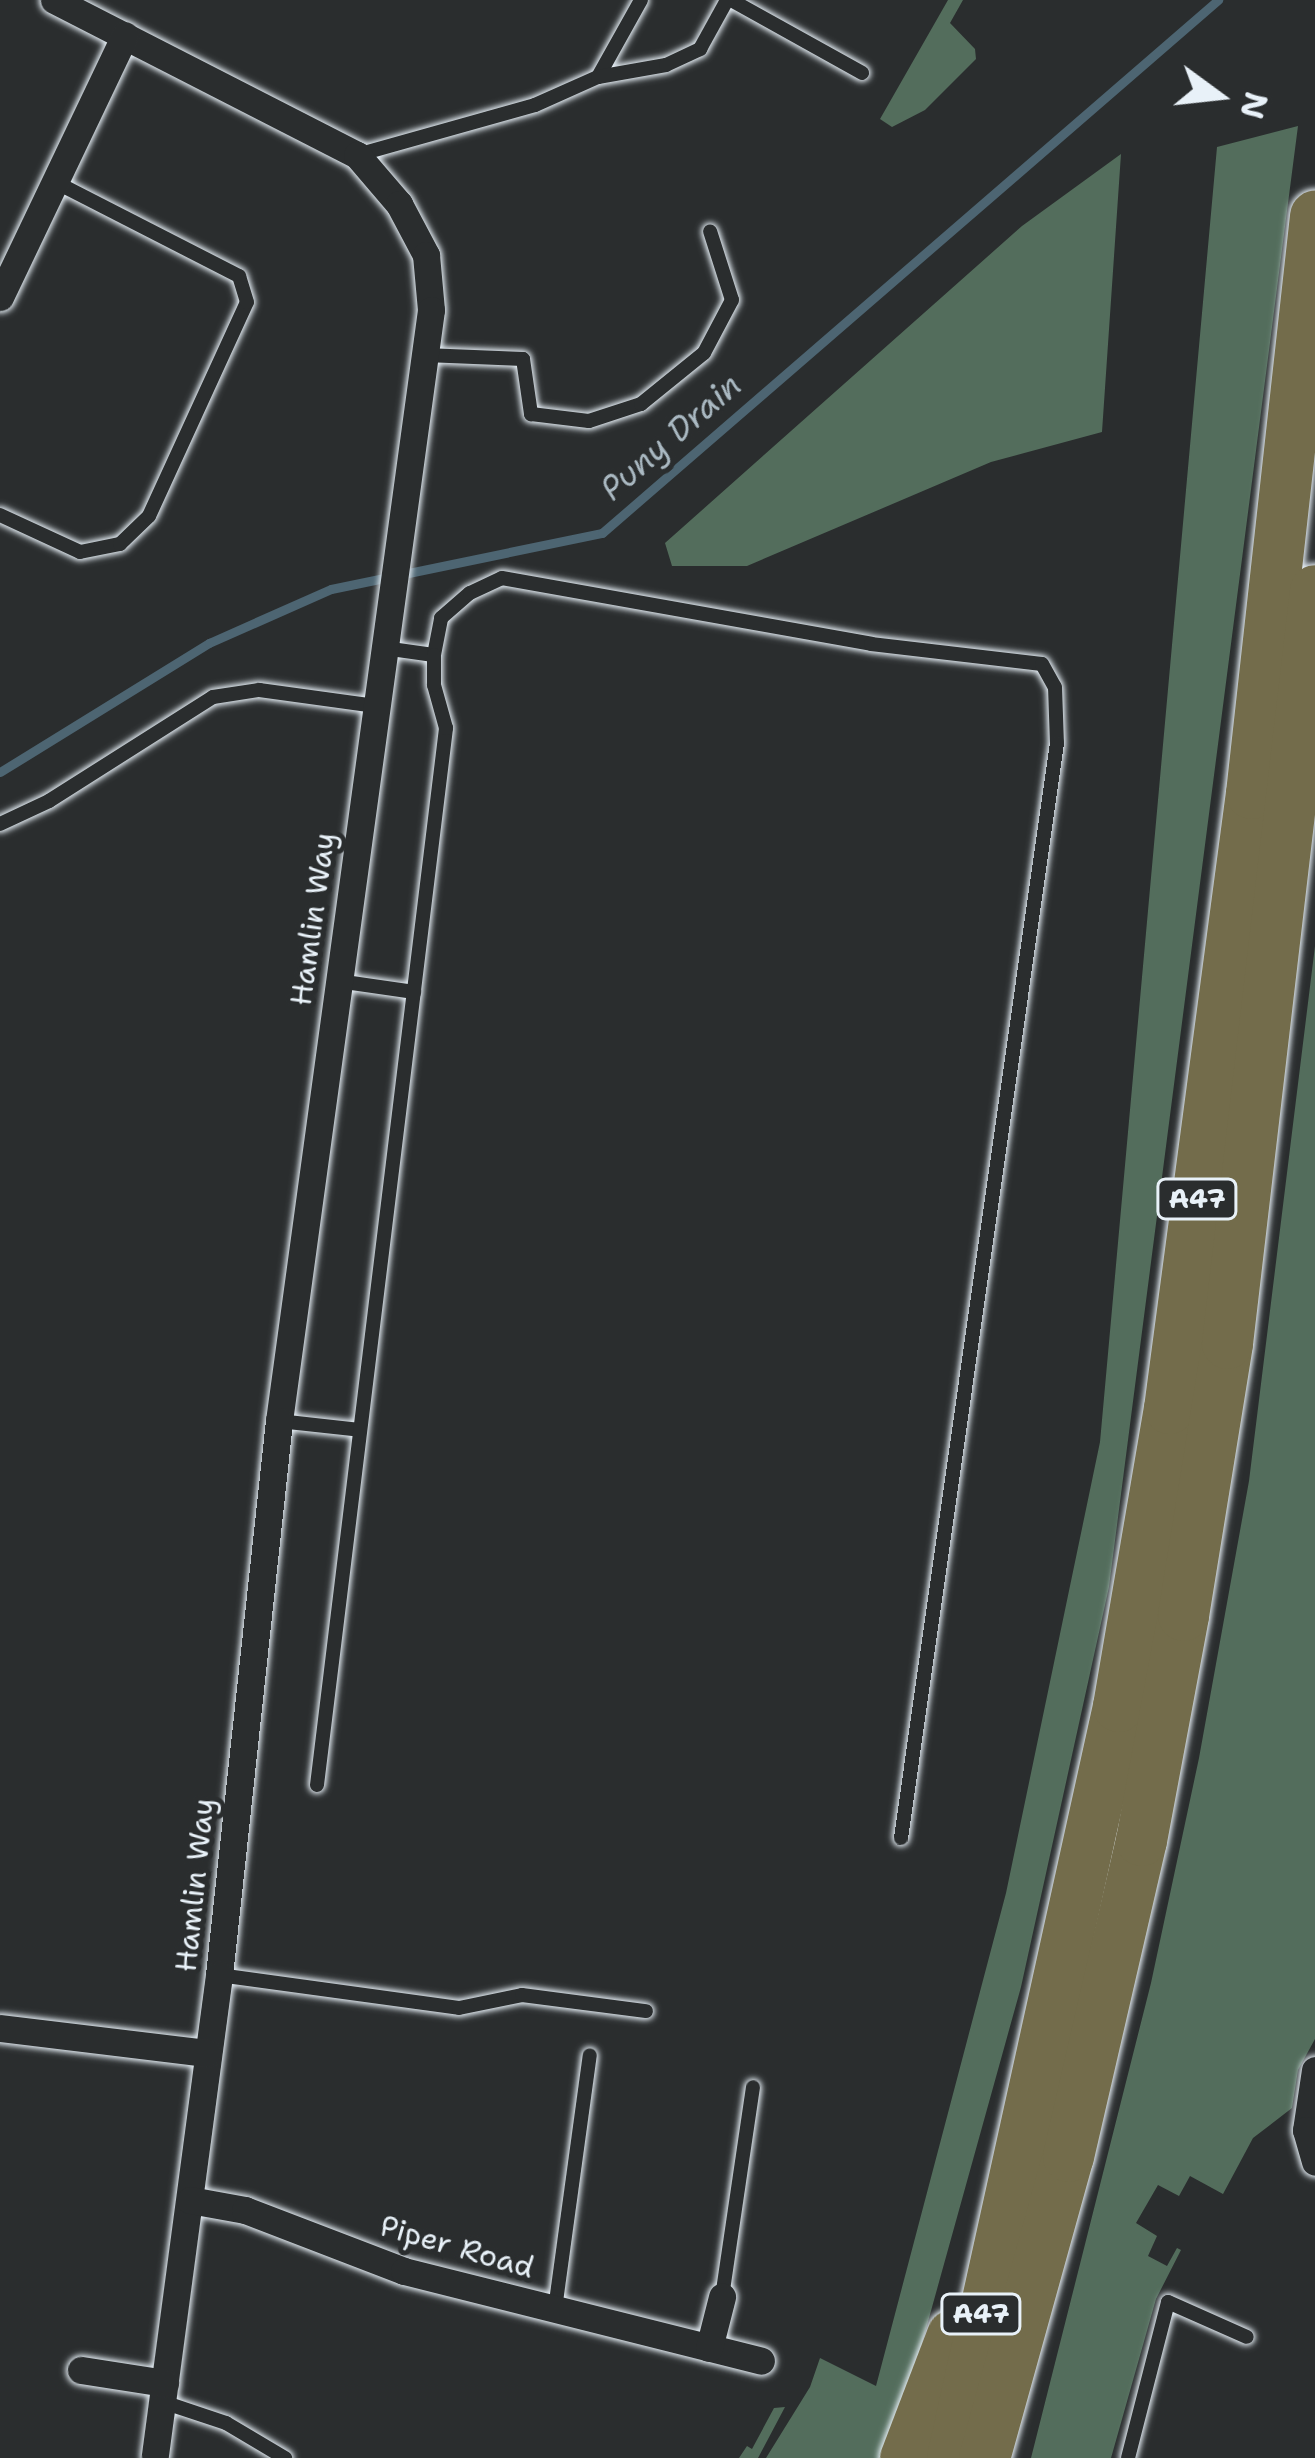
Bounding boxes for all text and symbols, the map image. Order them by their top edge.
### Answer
north arrow [1159,36,1279,156]
text: N [1229,87,1279,124]
water label: Puny Drain [593,365,749,509]
street label: Hamlin Way [283,830,343,1008]
road number: A47 [1155,1178,1239,1220]
street label: Hamlin Way [168,1796,222,1974]
street label: Piper Road [376,2208,538,2286]
road number: A47 [939,2293,1023,2335]

